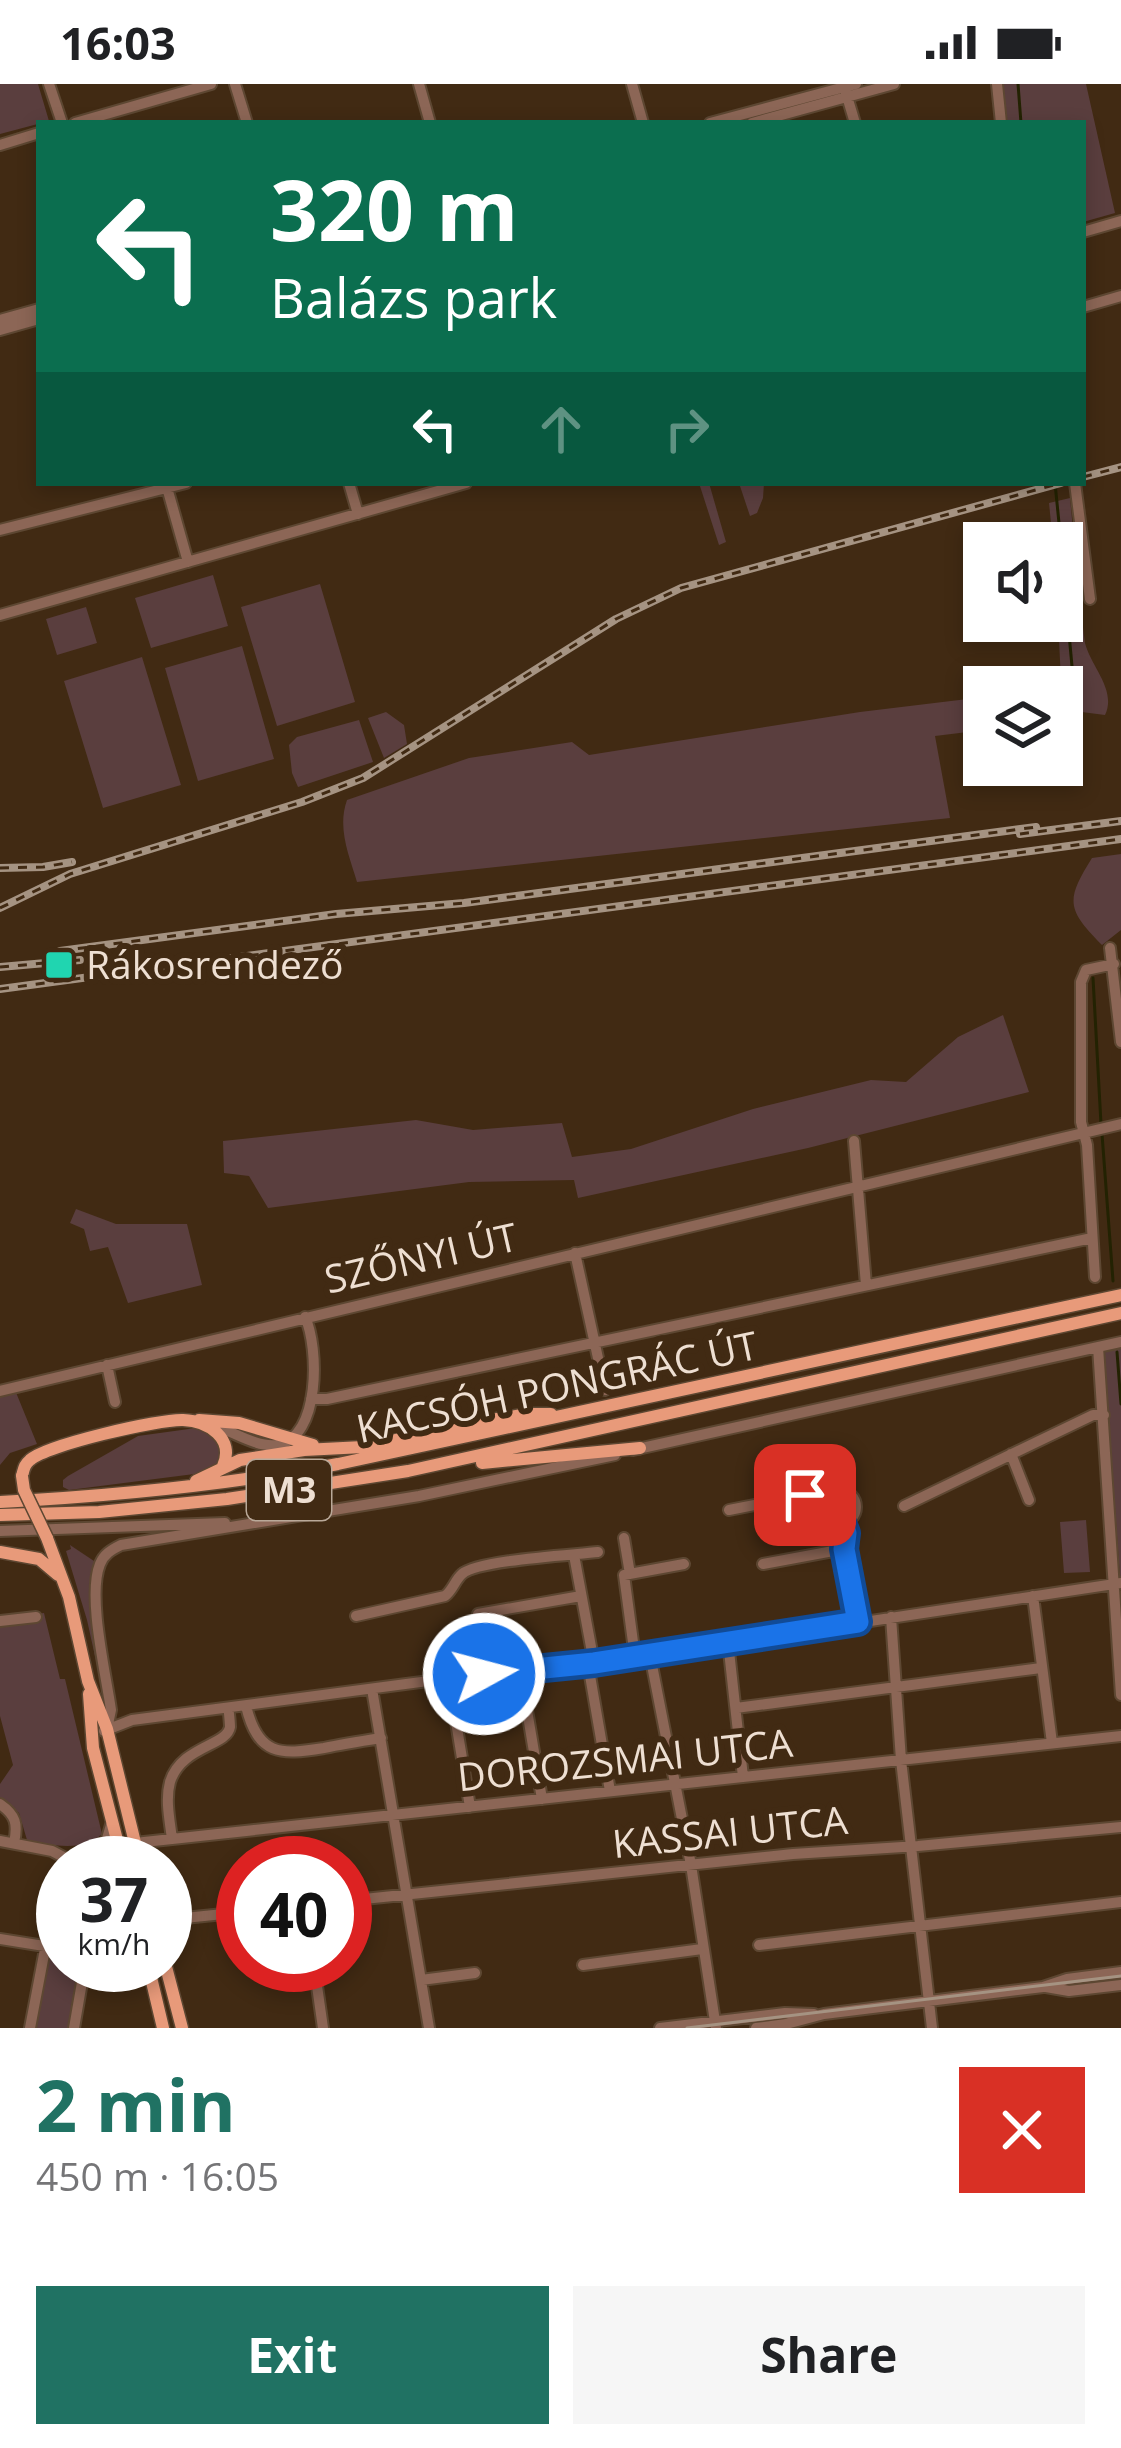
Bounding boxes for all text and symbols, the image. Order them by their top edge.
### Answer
text: 16:03 [60,12,176,73]
text: 320 m [270,151,518,266]
icon: left [72,168,228,324]
text: Balázs park [270,260,557,334]
icon: left [402,396,468,462]
icon: ahead [528,396,594,462]
icon: right [654,396,720,462]
map controls [963,522,1083,786]
button: sound [963,522,1083,642]
button: layers [963,666,1083,786]
place label: Rákosrendező [86,937,344,990]
marker: Rákosrendező [43,949,75,981]
street label: SZŐNYI ÚT [319,1209,523,1304]
street label: KACSÓH PONGRÁC ÚT [351,1317,763,1454]
pin [754,1444,856,1546]
road number: M3 [247,1460,331,1520]
icon: arrive [772,1462,838,1528]
position arrow [421,1611,547,1737]
street label: DOROZSMAI UTCA [455,1715,795,1802]
street label: KASSAI UTCA [610,1792,850,1869]
speed limit sign: 40 [216,1836,372,1992]
text: 37 [80,1858,148,1940]
text: km/h [78,1923,150,1964]
text: 2 min [36,2055,236,2153]
button: close [959,2067,1085,2193]
text: 450 m · 16:05 [36,2149,279,2202]
button: Exit [36,2286,549,2424]
button: Share [573,2286,1085,2424]

